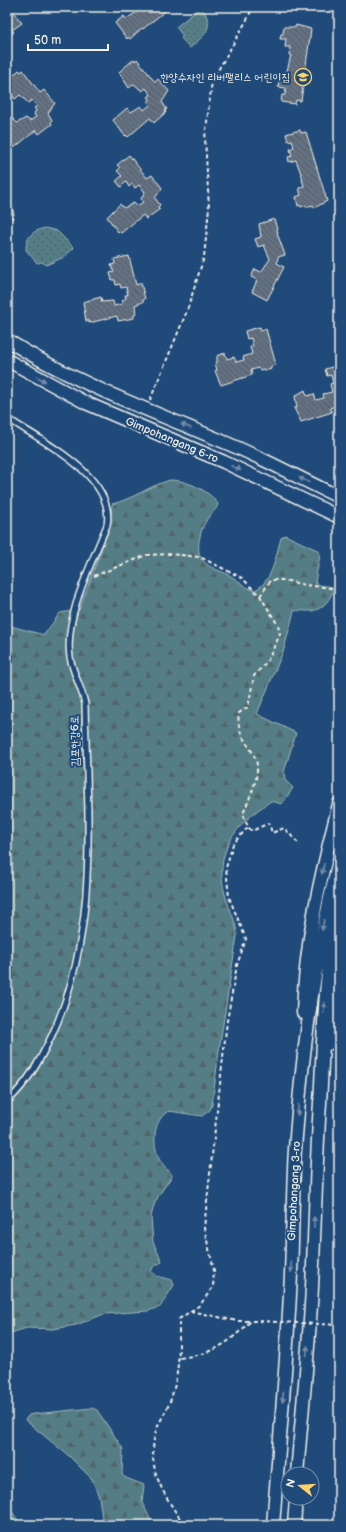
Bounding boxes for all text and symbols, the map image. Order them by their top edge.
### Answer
scale bar [28,26,108,52]
text: 50 m [34,33,61,48]
school or university icon: 한양수자인 리버팰리스 어린이집 [293,67,313,87]
place label: 한양수자인 리버팰리스 어린이집 [160,71,290,84]
one-way arrow [35,376,47,382]
street label: Gimpohangang 6-ro [123,414,221,466]
one-way arrow [180,423,191,429]
one-way arrow [230,465,242,471]
one-way arrow [298,477,310,483]
street label: 김포한강6로 [68,715,82,767]
one-way arrow [319,863,325,875]
one-way arrow [320,919,326,931]
one-way arrow [321,1002,327,1014]
one-way arrow [295,1104,302,1116]
street label: Gimpohangang 3-ro [285,1141,303,1241]
one-way arrow [311,1215,317,1228]
one-way arrow [288,1261,294,1274]
one-way arrow [304,1345,311,1357]
one-way arrow [280,1391,287,1403]
north arrow [280,1466,320,1506]
text: N [283,1477,298,1489]

